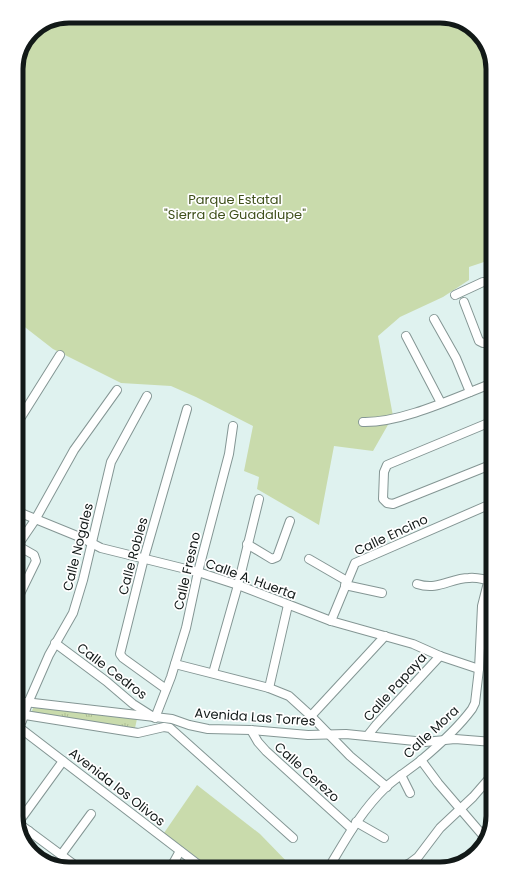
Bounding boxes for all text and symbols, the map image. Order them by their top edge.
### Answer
park label: Parque Estatal "Sierra de Guadalupe" [164,190,306,224]
street label: Calle Nogales [58,501,98,593]
street label: Calle Encino [351,510,431,560]
street label: Calle Robles [113,515,153,597]
street label: Calle Fresno [169,530,205,612]
street label: Calle A. Huerta [203,554,299,604]
street label: Calle Cedros [73,638,151,704]
street label: Calle Papaya [359,648,431,726]
street label: Calle Mora [399,701,463,763]
street label: Avenida Las Torres [194,703,316,731]
street label: Calle Cerezo [270,738,344,806]
street label: Avenida los Olivos [65,743,169,831]

